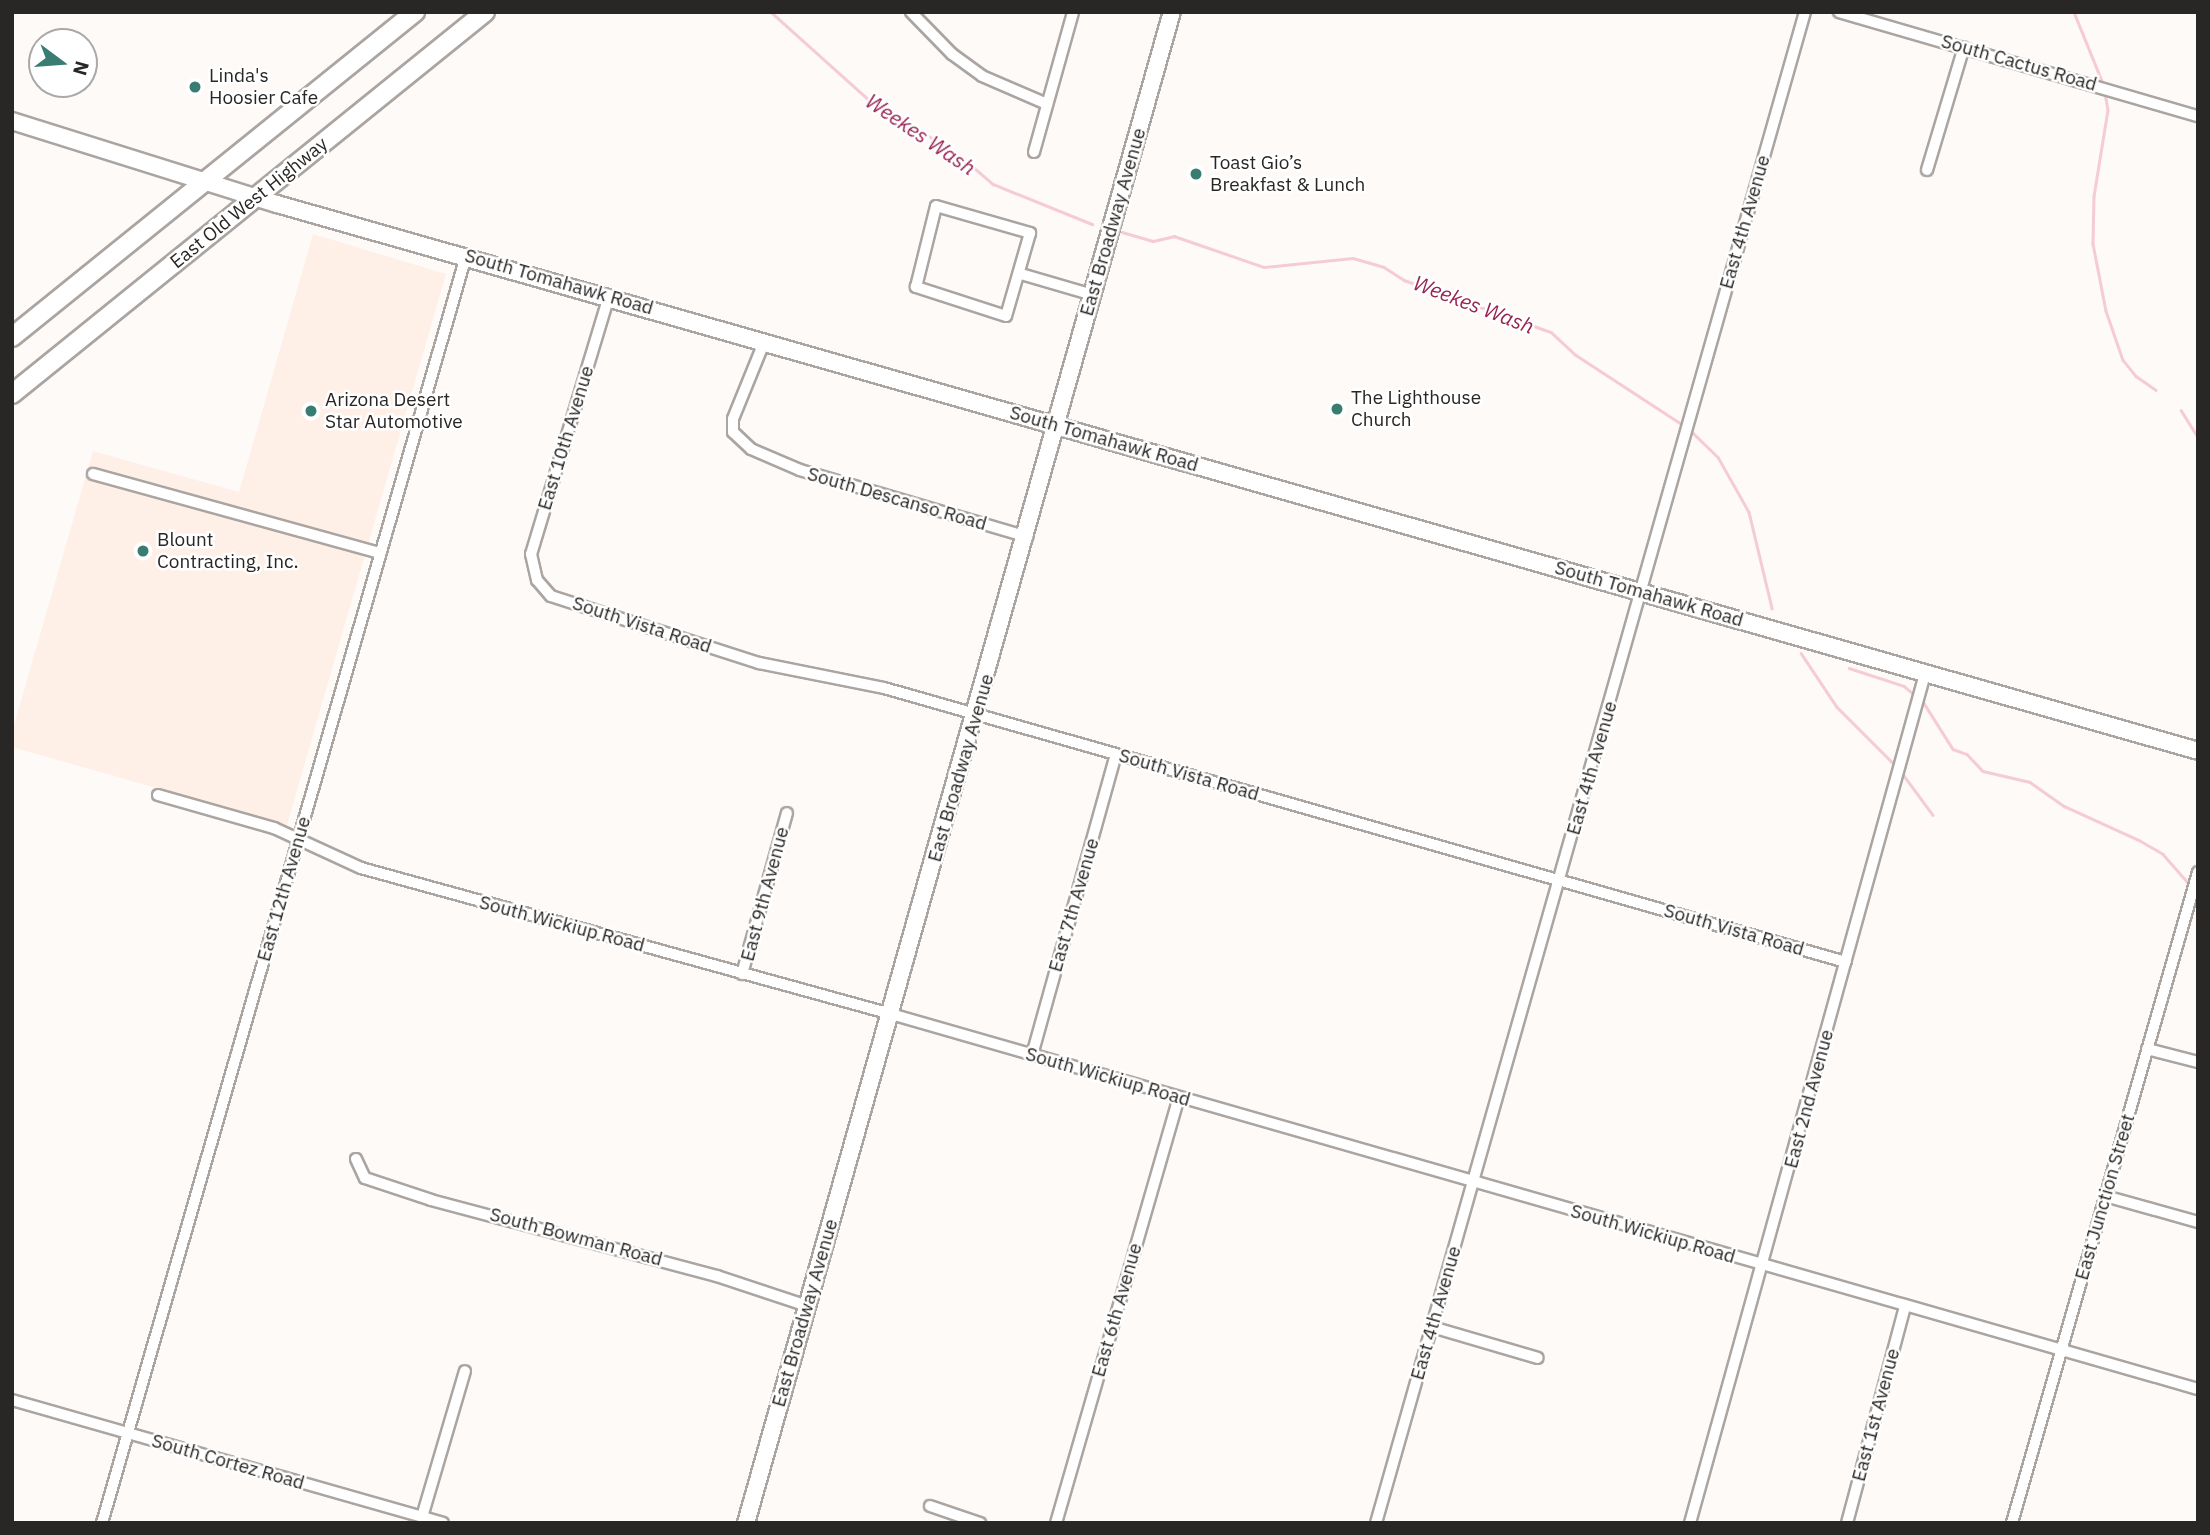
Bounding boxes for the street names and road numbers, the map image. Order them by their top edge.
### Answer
street label: South Cactus Road [1939,30,2099,96]
street label: East Broadway Avenue [1075,125,1151,319]
street label: East Old West Highway [166,133,332,273]
street label: East 4th Avenue [1715,152,1775,292]
street label: South Tomahawk Road [462,244,656,320]
street label: East 10th Avenue [533,363,599,513]
street label: South Tomahawk Road [1007,401,1201,477]
street label: South Descanso Road [805,462,989,536]
street label: South Tomahawk Road [1552,556,1746,632]
street label: South Vista Road [570,592,714,658]
street label: East Broadway Avenue [923,671,999,865]
street label: East 4th Avenue [1562,698,1622,838]
street label: South Vista Road [1116,744,1262,806]
street label: East 12th Avenue [252,814,316,964]
street label: East 9th Avenue [736,824,794,964]
street label: East 7th Avenue [1044,835,1104,975]
street label: South Wickiup Road [477,891,647,957]
street label: South Vista Road [1661,899,1807,961]
street label: East 2nd Avenue [1780,1027,1838,1171]
street label: South Wickiup Road [1023,1043,1193,1111]
street label: East Junction Street [2070,1111,2140,1283]
street label: South Wickiup Road [1568,1200,1738,1268]
street label: South Bowman Road [487,1203,665,1271]
street label: East Broadway Avenue [767,1216,843,1410]
street label: East 6th Avenue [1087,1240,1147,1380]
street label: East 4th Avenue [1406,1243,1466,1383]
street label: East 1st Avenue [1847,1346,1905,1484]
street label: South Cortez Road [149,1429,307,1495]

